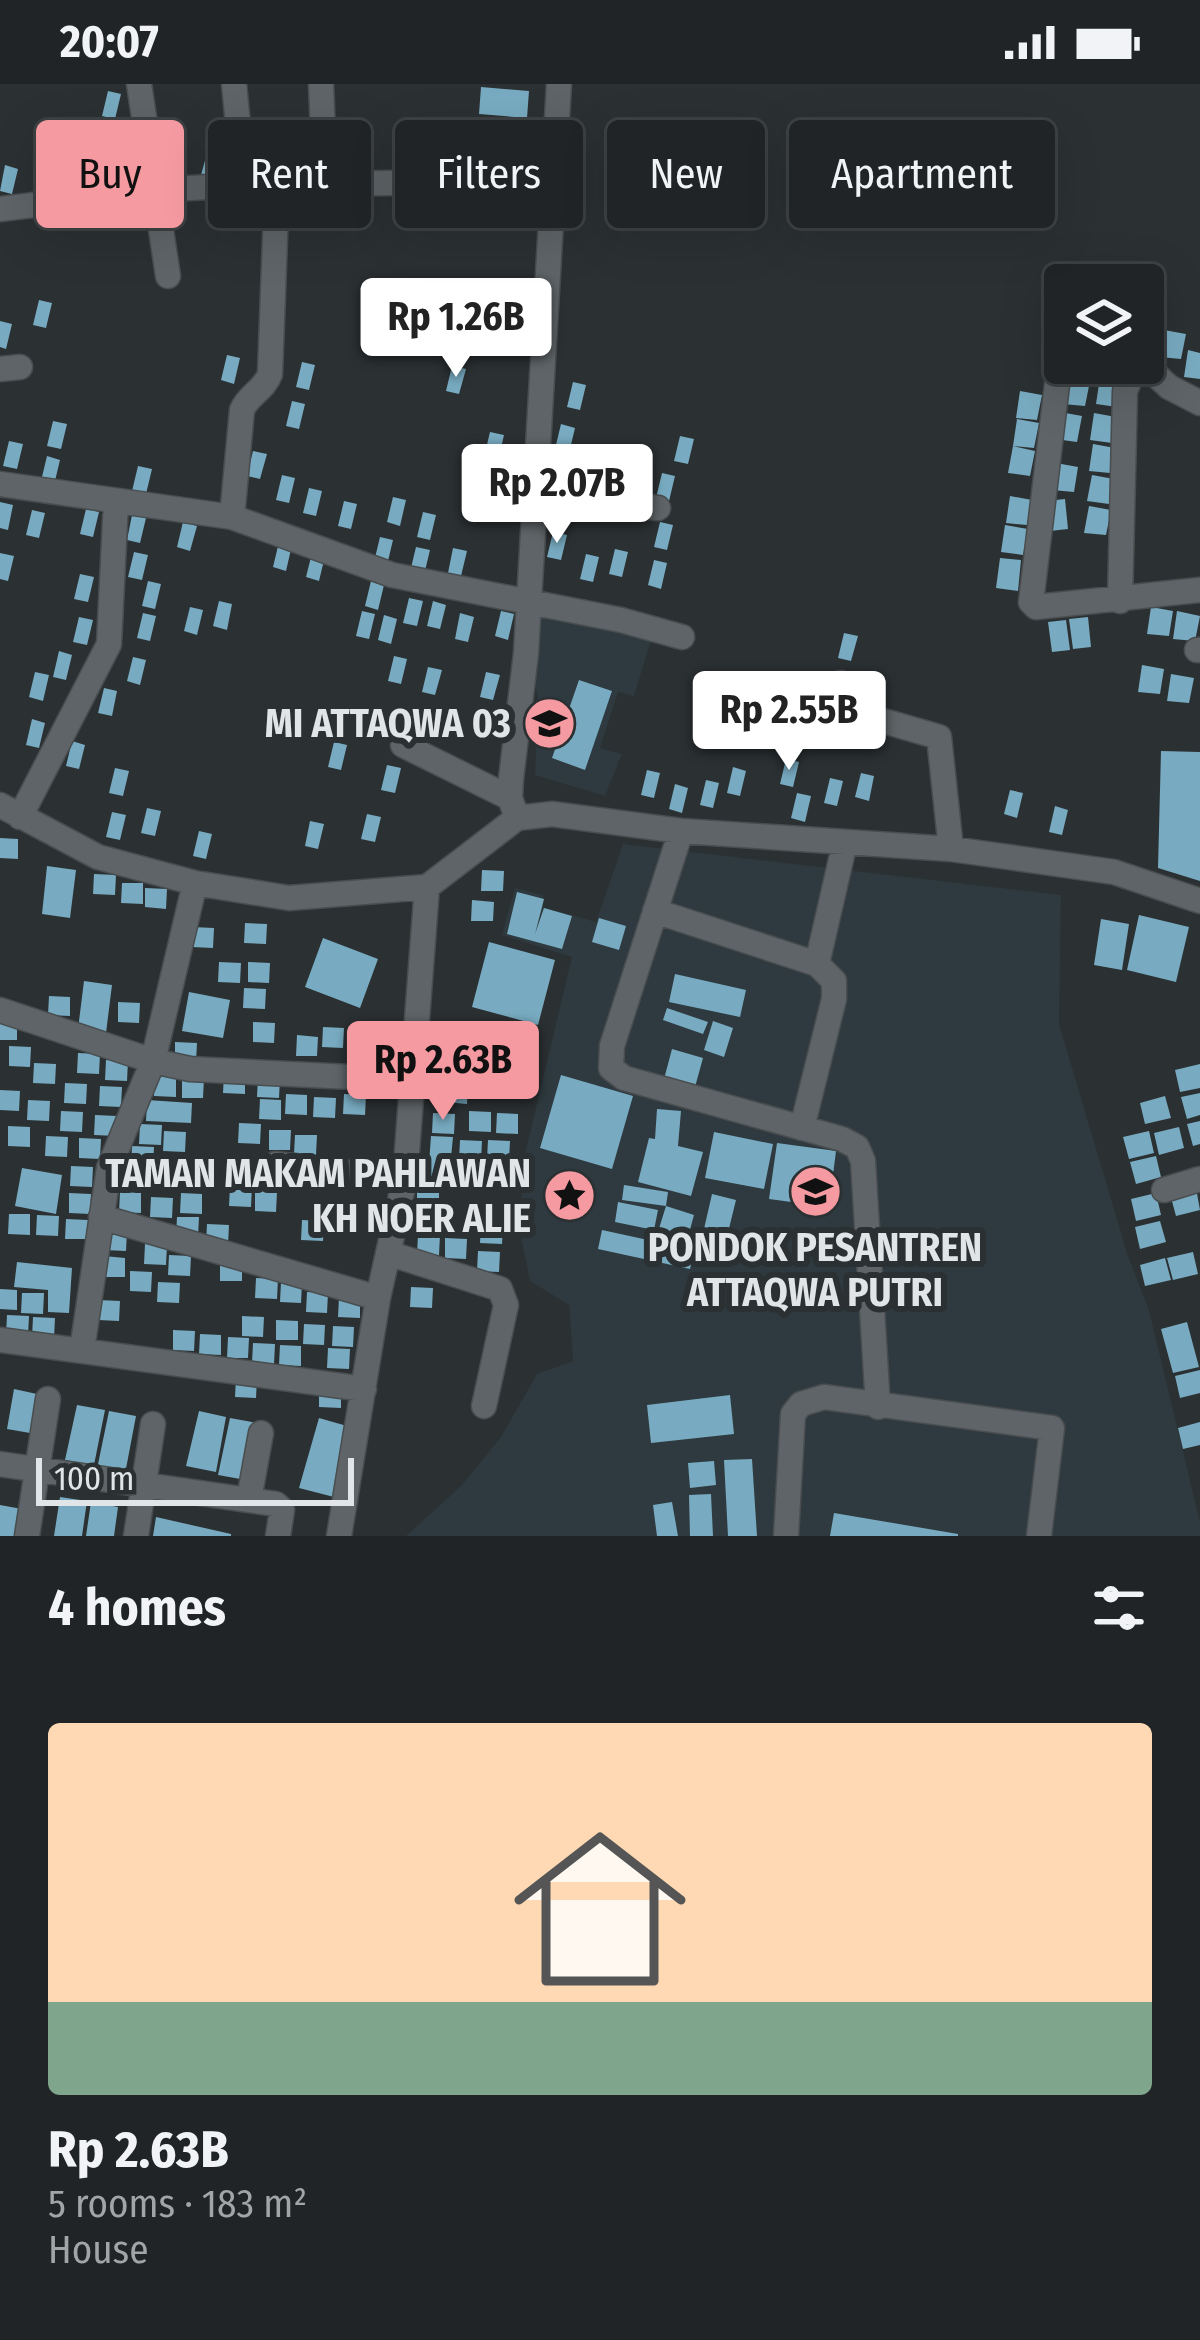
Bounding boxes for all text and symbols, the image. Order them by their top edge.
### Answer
text: 20:07 [60,15,159,69]
chip: Buy [36,120,184,228]
chip: Rent [208,120,371,228]
chip: Filters [395,120,583,228]
chip: New [607,120,765,228]
chip: Apartment [789,120,1055,228]
map controls [1044,264,1164,384]
button: layers [1044,264,1164,384]
pin: Rp 1.26B [332,278,580,380]
text: Rp 1.26B [388,294,524,340]
pin: Rp 2.07B [433,444,681,546]
text: Rp 2.07B [489,460,625,506]
pin: Rp 2.55B [665,671,913,773]
text: Rp 2.55B [720,687,858,733]
school or university icon: MI ATTAQWA 03 [522,696,578,752]
place label: MI ATTAQWA 03 [265,701,511,747]
pin: Rp 2.63B [319,1021,567,1123]
text: Rp 2.63B [374,1037,512,1083]
place label: TAMAN MAKAM PAHLAWAN KH NOER ALIE [105,1151,531,1242]
school or university icon: PONDOK PESANTREN ATTAQWA PUTRI [787,1163,843,1219]
place icon: TAMAN MAKAM PAHLAWAN KH NOER ALIE [542,1168,598,1224]
place label: PONDOK PESANTREN ATTAQWA PUTRI [648,1225,982,1316]
scale bar [36,1452,354,1505]
text: 100 m [54,1459,134,1499]
icon: filters [1086,1575,1152,1641]
text: 4 homes [48,1577,226,1639]
icon: home [492,1801,708,2017]
text: Rp 2.63B [48,2119,229,2181]
text: 5 rooms · 183 m² [48,2181,307,2227]
text: House [48,2227,148,2273]

